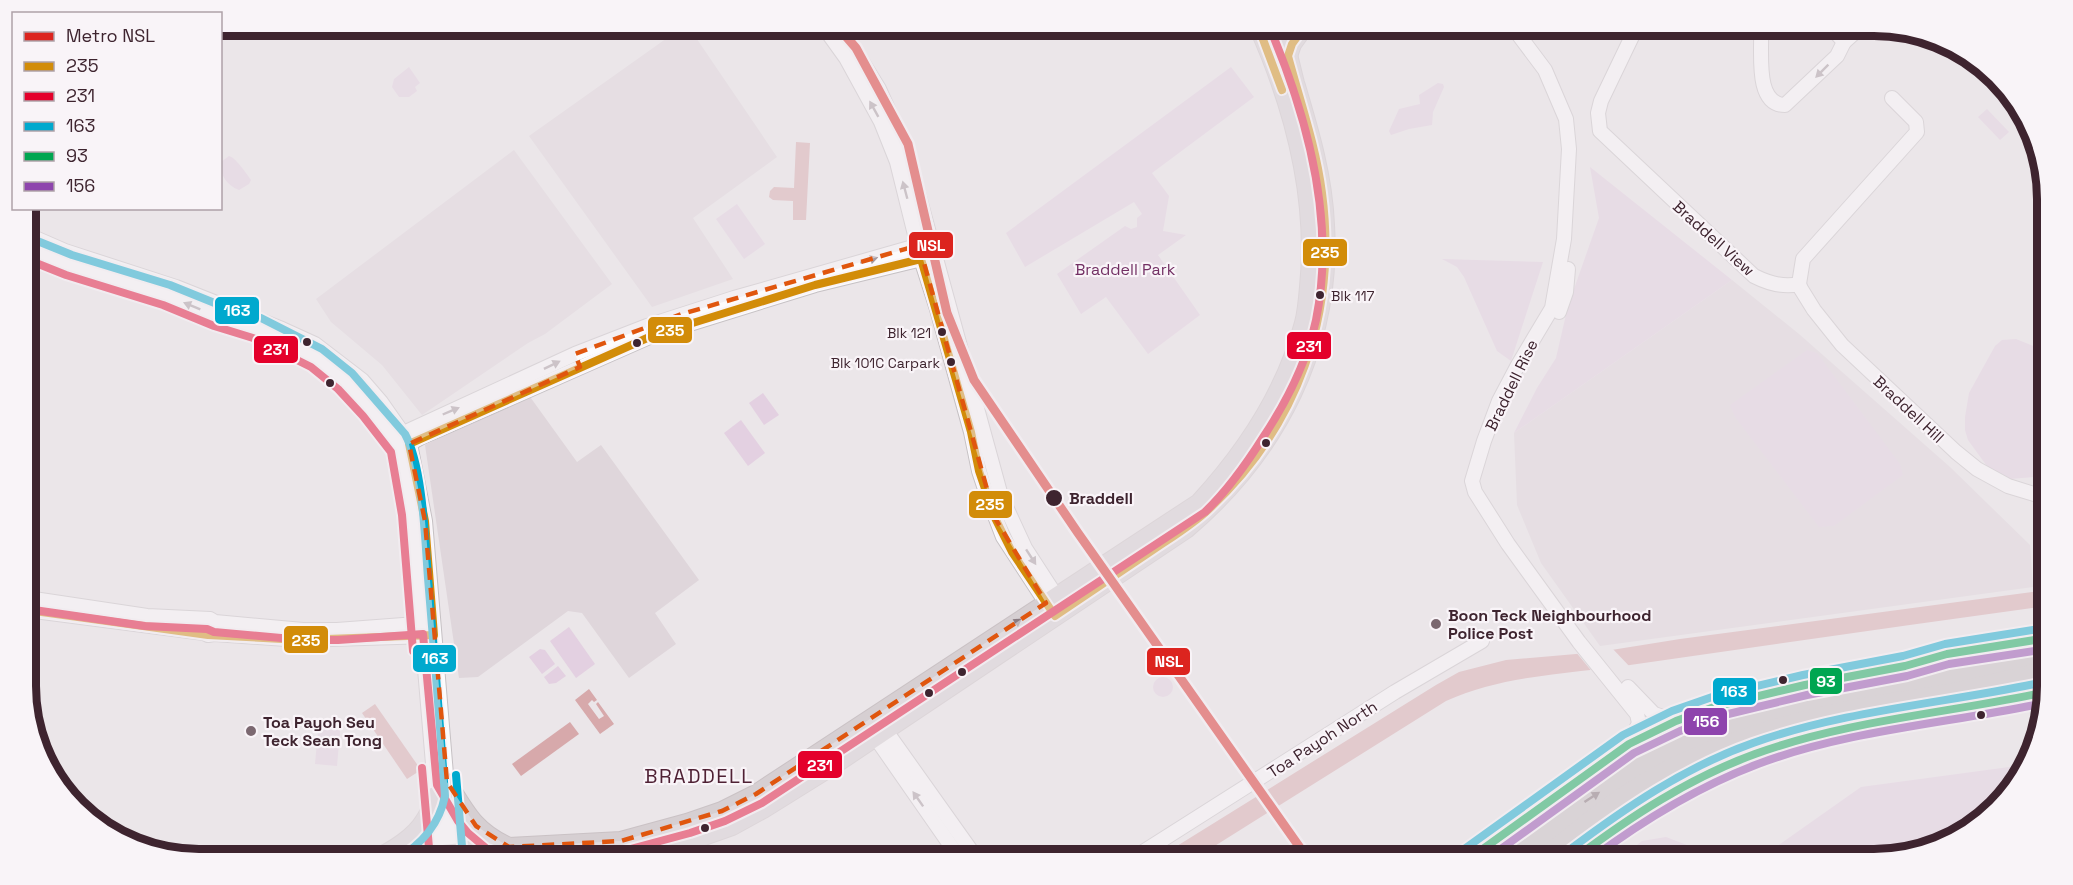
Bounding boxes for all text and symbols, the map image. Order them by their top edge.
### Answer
legend [12,12,222,210]
text: Metro NSL [66,24,155,47]
text: 235 [66,54,98,77]
one-way arrow [1815,63,1829,77]
text: 231 [66,84,95,107]
one-way arrow [869,100,879,117]
text: 163 [66,114,95,137]
text: 93 [66,144,88,167]
text: 156 [66,174,95,197]
one-way arrow [899,181,909,199]
street label: Braddell View [1668,196,1759,281]
line badge: NSL [908,231,954,259]
text: NSL [916,235,946,256]
line badge: 235 [1302,238,1348,267]
text: 235 [1311,242,1340,263]
one-way arrow [860,255,878,264]
park label: Braddell Park [1075,259,1176,280]
place label: Blk 117 [1331,287,1375,305]
marker: Blk 117 [1314,289,1326,301]
line badge: 163 [214,296,260,325]
text: 163 [224,300,251,321]
one-way arrow [183,301,201,311]
line badge: 235 [647,316,693,344]
text: 235 [656,320,685,341]
place label: Blk 121 [887,324,931,342]
marker: Blk 121 [936,326,948,338]
line badge: 231 [1286,331,1332,360]
line badge: 231 [253,335,299,364]
unlabelled marker [301,336,313,348]
text: 231 [1296,336,1322,357]
street label: Braddell Rise [1480,336,1543,434]
unlabelled marker [631,337,643,349]
text: 231 [263,339,289,360]
place label: Blk 101C Carpark [831,354,940,372]
marker: Blk 101C Carpark [945,356,957,368]
one-way arrow [543,360,560,369]
street label: Braddell Hill [1869,371,1949,448]
unlabelled marker [324,377,336,389]
one-way arrow [442,406,460,416]
unlabelled marker [1260,437,1272,449]
marker: Braddell [1044,488,1064,508]
place label: Braddell [1069,488,1133,509]
line badge: 235 [968,490,1013,519]
text: 235 [976,494,1005,515]
one-way arrow [1025,549,1036,565]
place label: Boon Teck Neighbourhood Police Post [1448,605,1651,644]
marker: Boon Teck Neighbourhood Police Post [1429,617,1443,631]
one-way arrow [1006,619,1022,630]
line badge: 235 [283,625,329,654]
text: 235 [292,630,321,651]
line badge: 163 [412,644,457,673]
line badge: NSL [1146,647,1191,676]
text: 163 [422,648,449,669]
text: NSL [1154,651,1184,672]
unlabelled marker [956,666,968,678]
line badge: 93 [1809,667,1843,695]
text: 93 [1816,671,1836,692]
unlabelled marker [1777,674,1789,686]
line badge: 163 [1712,677,1757,706]
text: 163 [1721,681,1748,702]
unlabelled marker [923,687,935,699]
street label: Toa Payoh North [1263,696,1381,783]
line badge: 156 [1683,707,1728,736]
unlabelled marker [1975,709,1987,721]
text: 156 [1693,711,1719,732]
place label: Toa Payoh Seu Teck Sean Tong [263,712,382,751]
marker: Toa Payoh Seu Teck Sean Tong [244,724,258,738]
line badge: 231 [797,750,843,779]
text: 231 [807,755,833,776]
district label: BRADDELL [644,763,754,789]
one-way arrow [912,791,924,807]
one-way arrow [1584,792,1600,803]
unlabelled marker [699,822,711,834]

